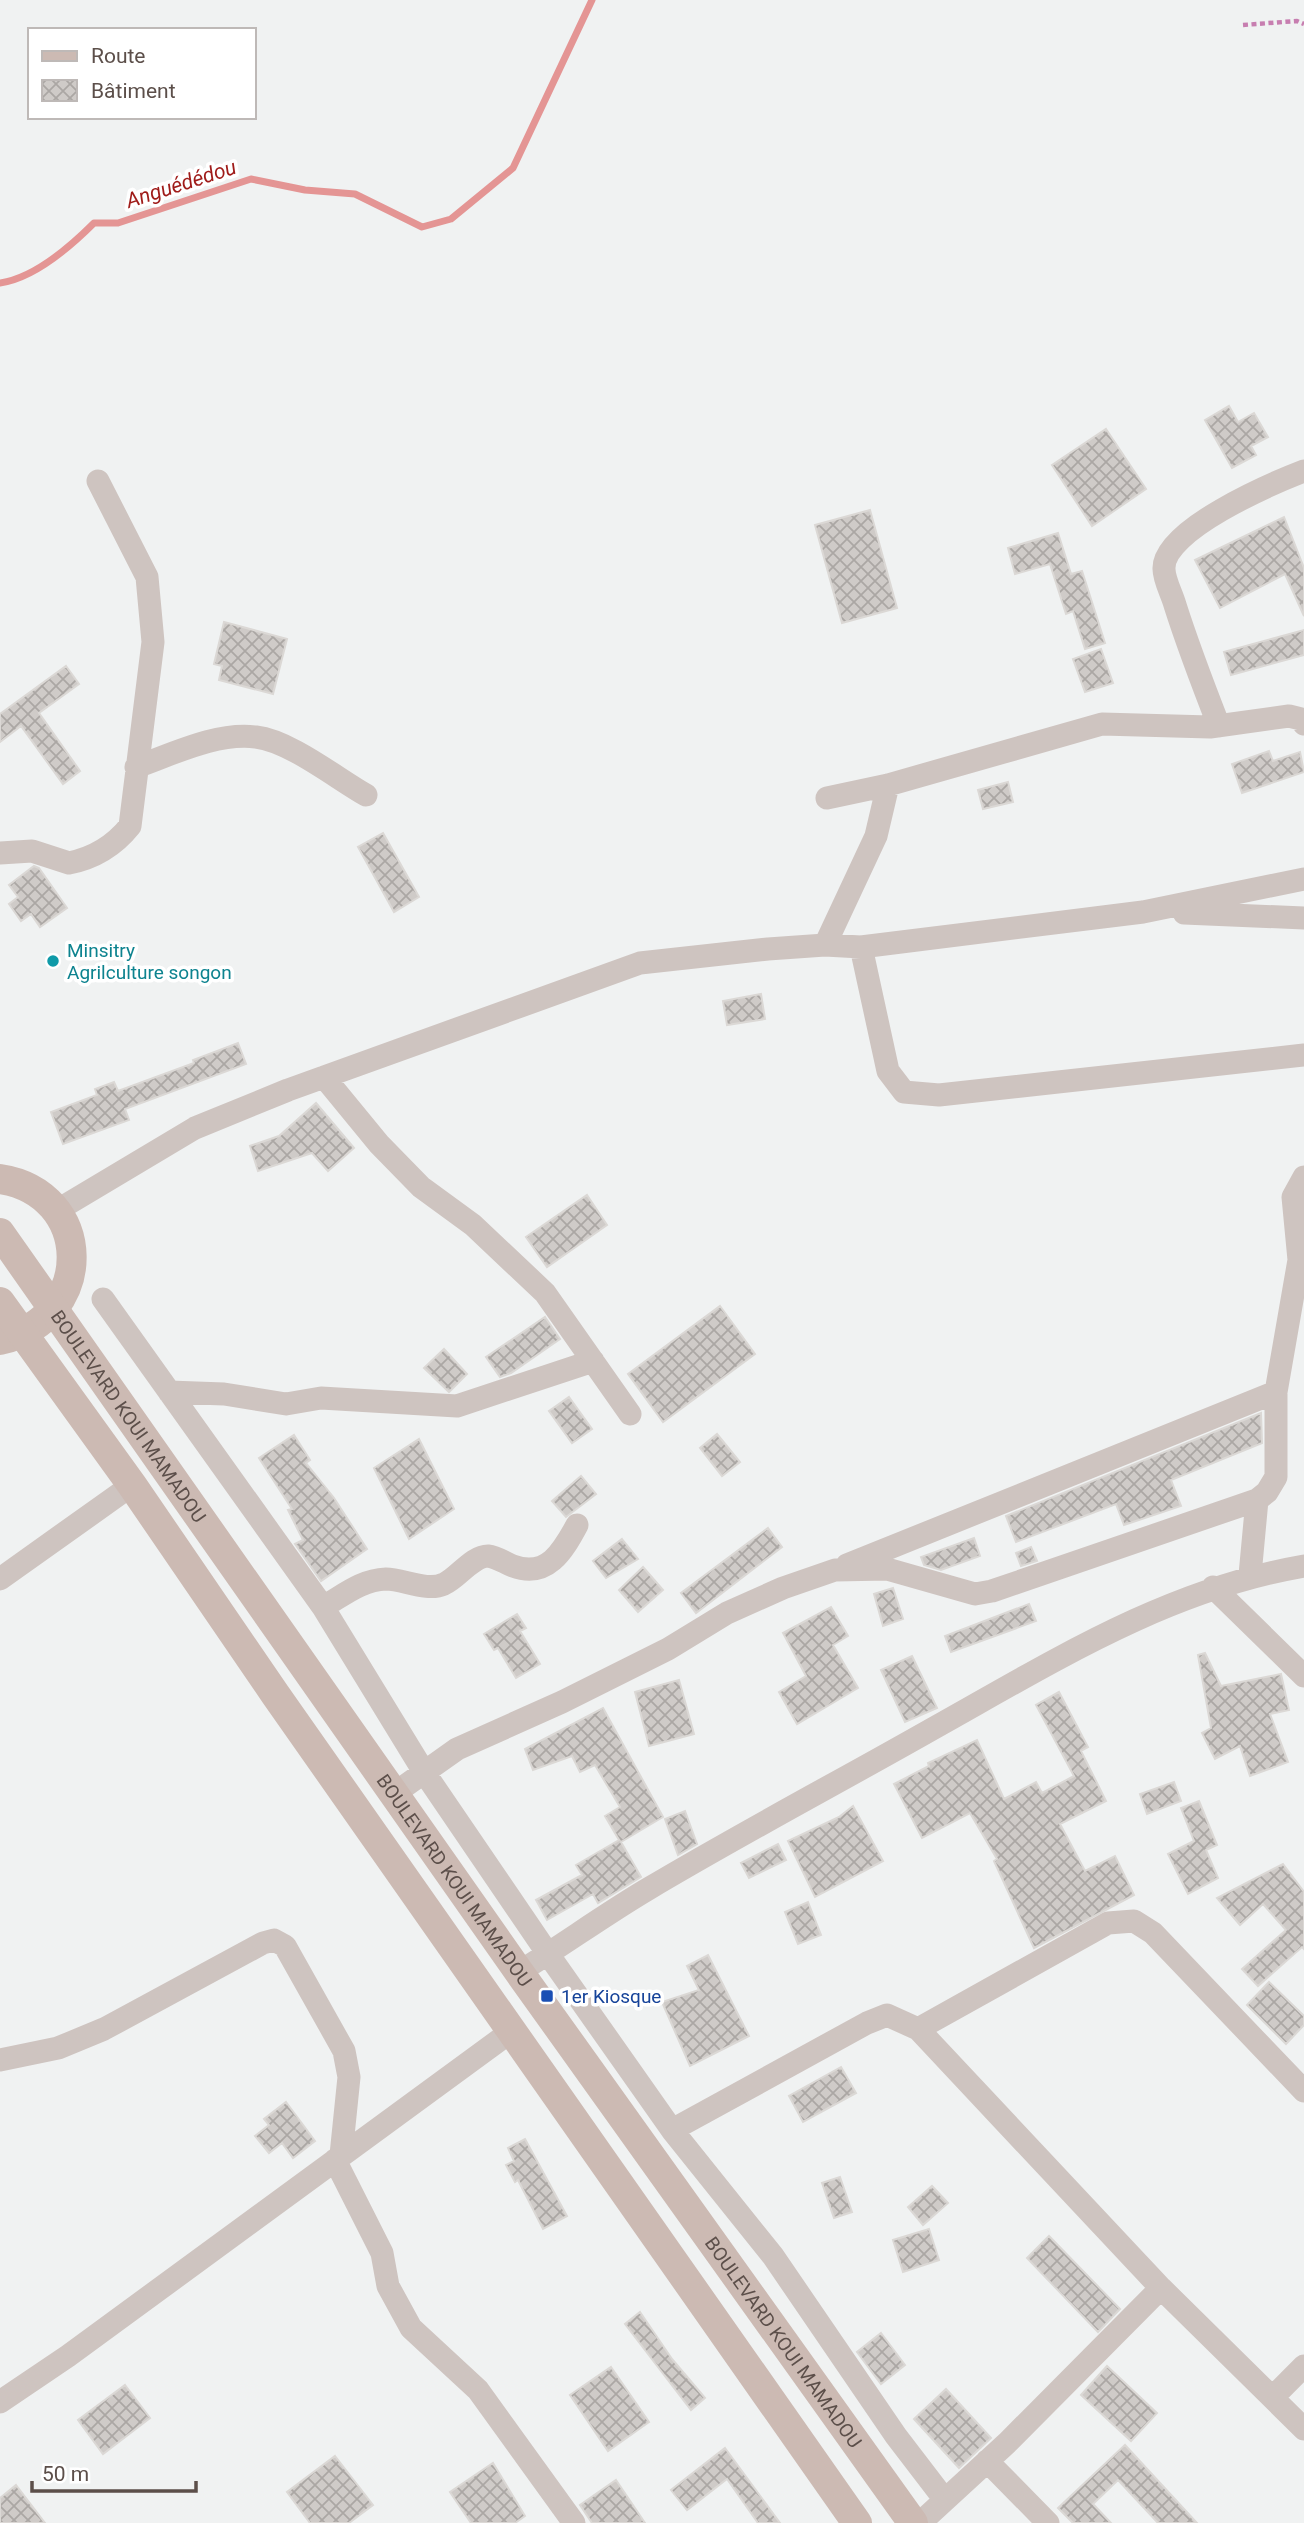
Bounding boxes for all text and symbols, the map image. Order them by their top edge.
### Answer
legend [28,28,256,119]
text: Route [91,44,146,68]
text: Bâtiment [91,79,176,103]
water label: Anguédédou [122,155,239,213]
place label: Minsitry Agrilculture songon [67,939,232,984]
marker: Minsitry Agrilculture songon [45,953,61,969]
street label: BOULEVARD KOUI MAMADOU [46,1306,211,1527]
street label: BOULEVARD KOUI MAMADOU [372,1770,537,1991]
place label: 1er Kiosque [561,1985,661,2008]
marker: 1er Kiosque [539,1988,555,2004]
street label: BOULEVARD KOUI MAMADOU [700,2232,866,2452]
scale bar [32,2450,196,2494]
text: 50 m [42,2462,89,2486]

